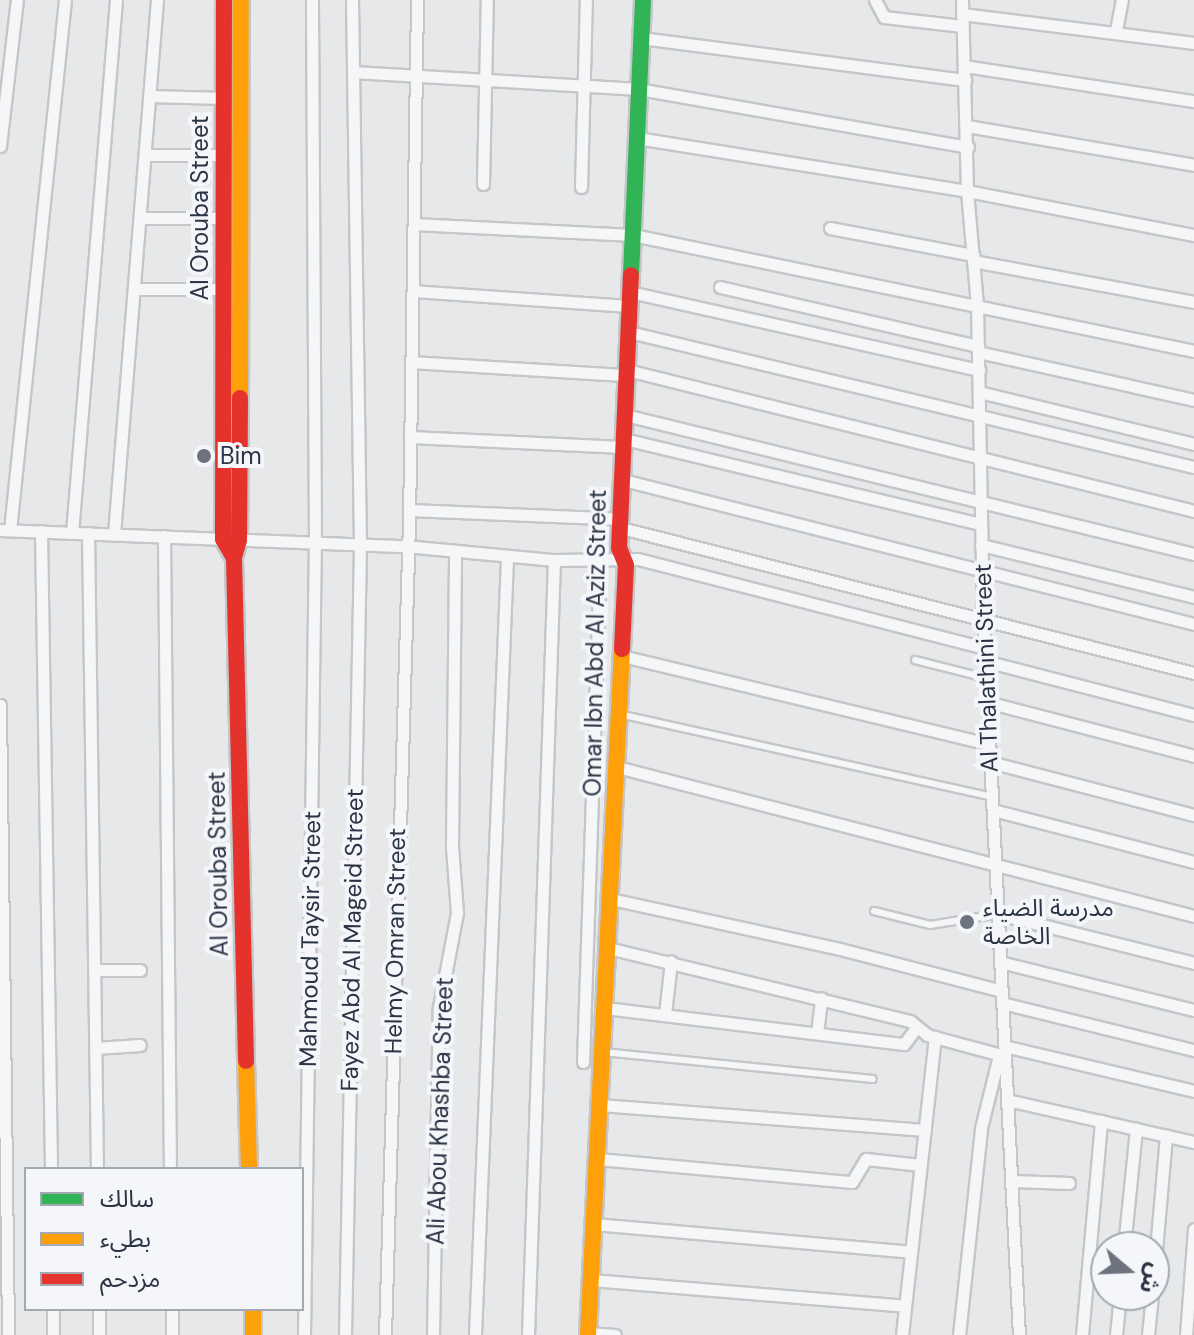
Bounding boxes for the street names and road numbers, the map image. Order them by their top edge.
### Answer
street label: Al Orouba Street [186,115,214,301]
street label: Omar Ibn Abd Al Aziz Street [578,489,612,797]
street label: Al Thalathini Street [968,563,1004,773]
street label: Al Orouba Street [202,771,234,957]
street label: Fayez Abd Al Mageid Street [335,788,369,1092]
street label: Mahmoud Taysir Street [293,811,327,1067]
street label: Helmy Omran Street [379,828,411,1054]
street label: Ali Abou Khashba Street [421,977,459,1245]

